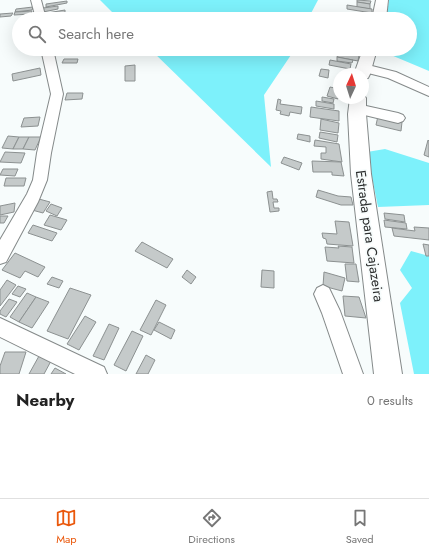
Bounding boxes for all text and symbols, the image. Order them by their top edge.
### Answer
search box [12,12,417,56]
icon: search [26,23,48,45]
text: Search here [58,23,134,45]
north arrow [333,68,369,104]
street label: Estrada para Cajazeira [351,169,389,303]
text: Nearby [16,388,74,412]
text: 0 results [367,391,413,410]
tab: Map [55,507,77,547]
tab: Directions [188,507,235,547]
tab: Saved [346,507,374,547]

